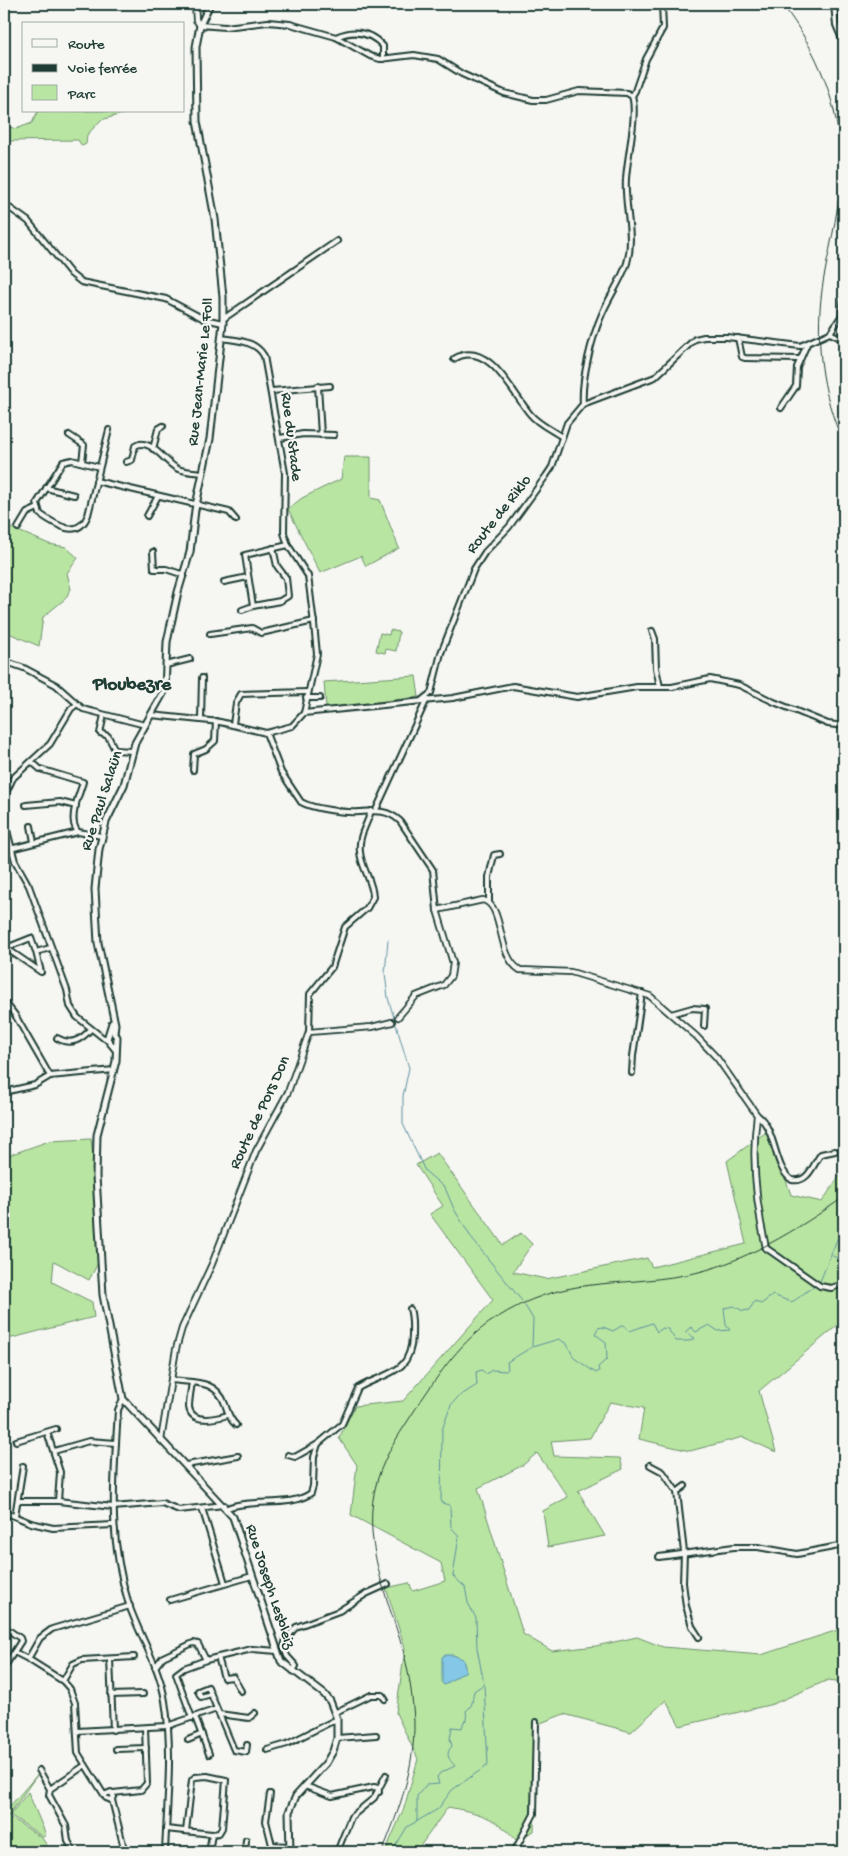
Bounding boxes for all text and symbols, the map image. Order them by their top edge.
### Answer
legend [22,22,185,112]
text: Route [68,36,105,54]
text: Voie ferrée [67,60,137,78]
text: Parc [67,86,96,104]
street label: Rue Jean-Marie Le Foll [185,297,219,447]
street label: Rue du Stade [275,392,305,483]
street label: Route de Riklo [463,472,537,558]
district label: Ploubezre [92,674,172,697]
street label: Rue Paul Salaün [78,748,128,854]
street label: Route de Pors Don [226,1053,296,1173]
street label: Rue Joseph Lesbleiz [240,1522,298,1653]

